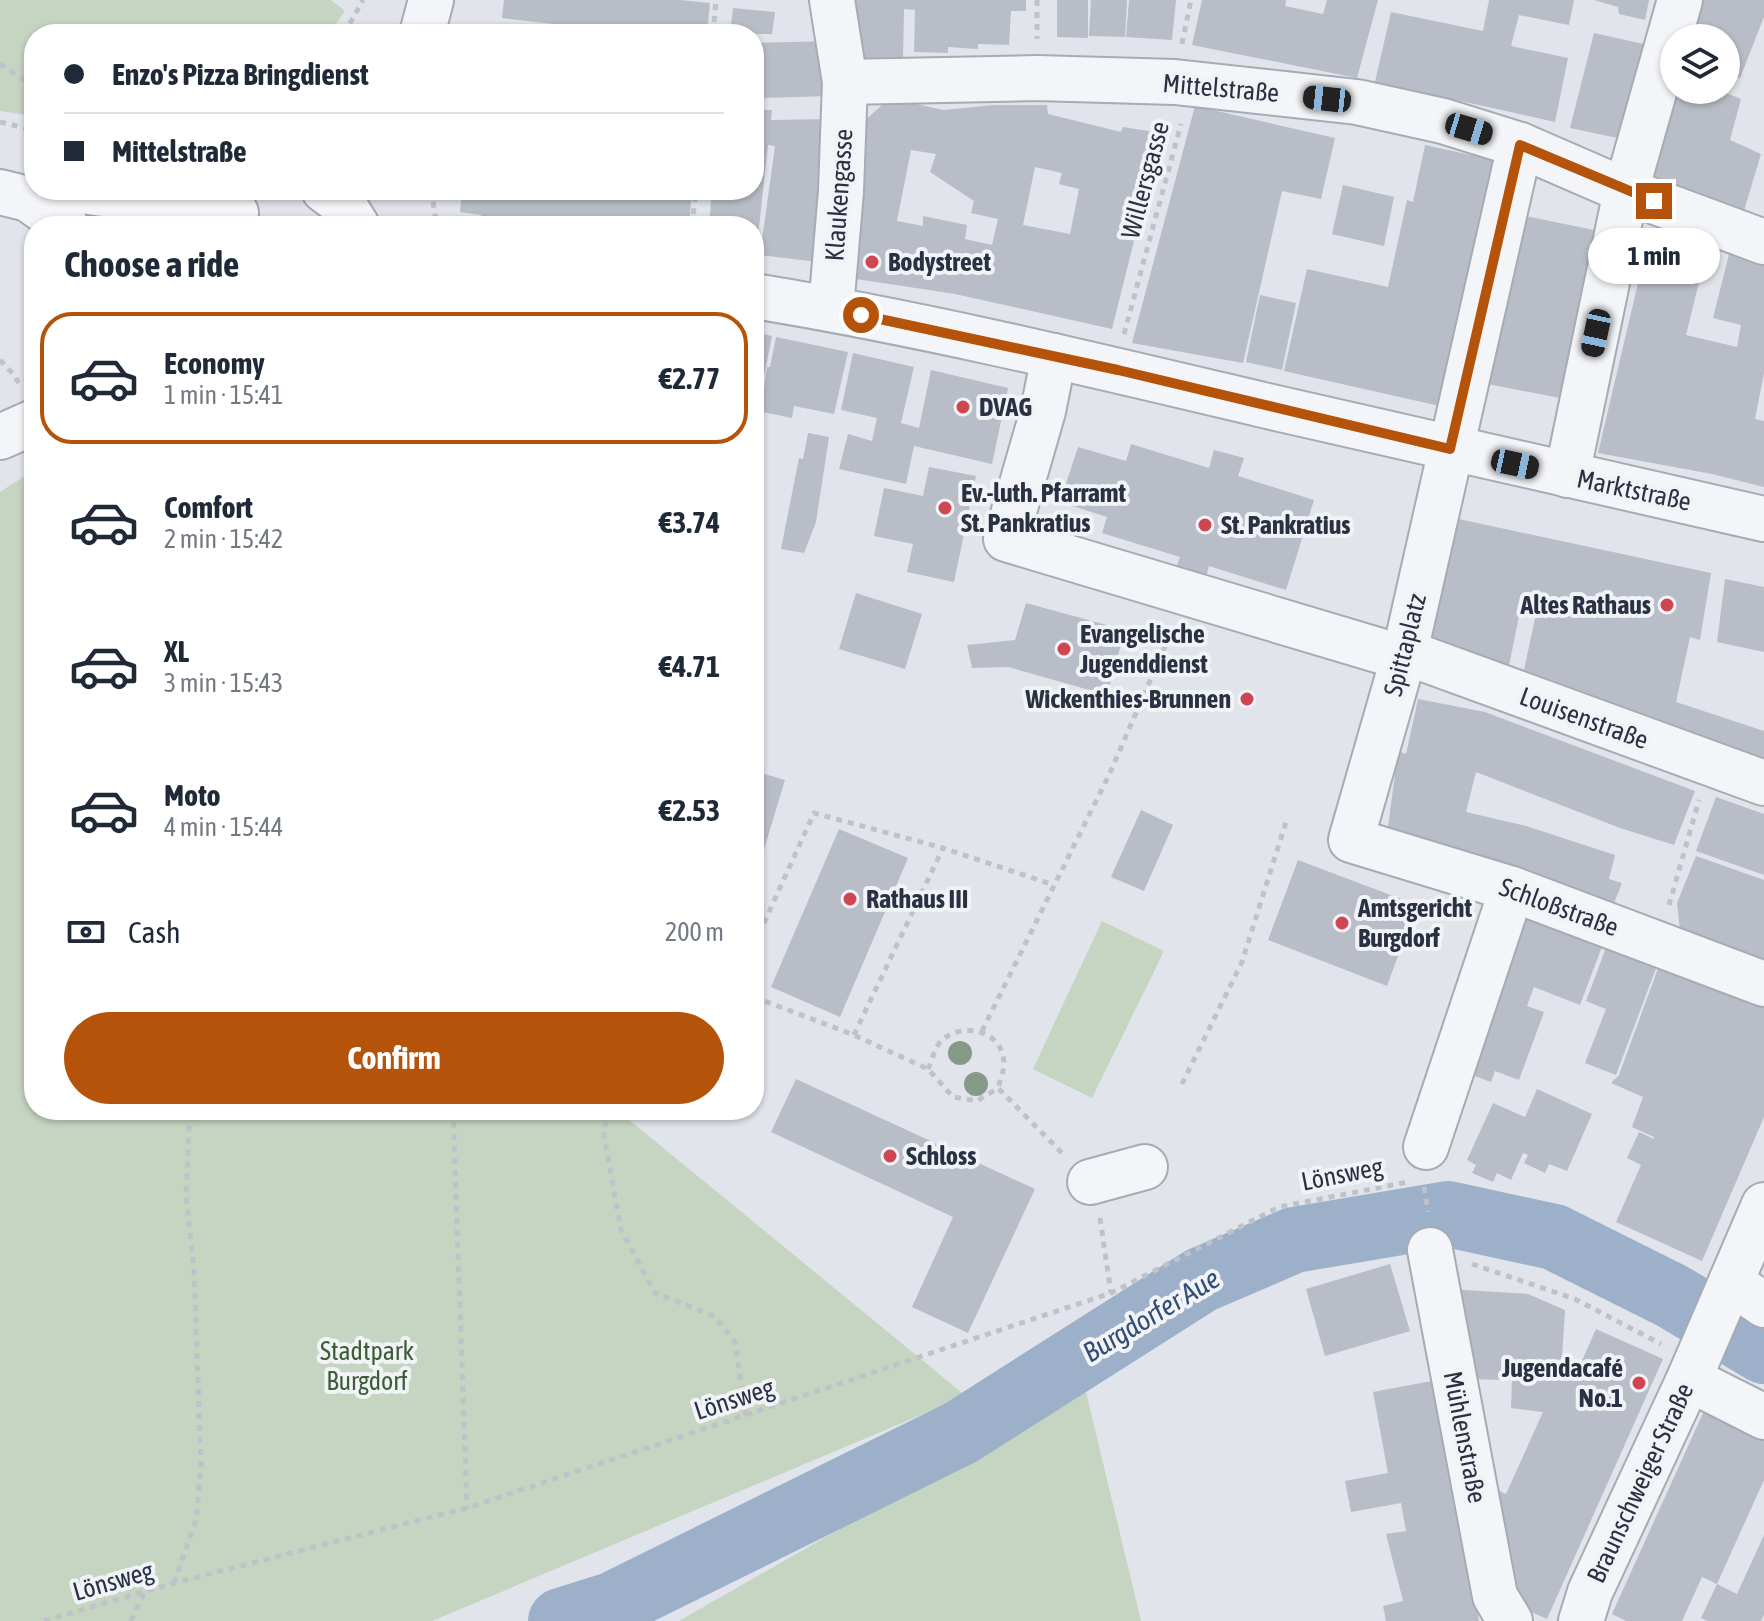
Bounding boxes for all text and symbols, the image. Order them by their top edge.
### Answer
map controls [1660,24,1740,104]
button: layers [1660,24,1740,104]
text: Enzo's Pizza Bringdienst [112,57,369,91]
street label: Mittelstraße [1162,68,1280,108]
car [1302,85,1352,113]
car [1443,111,1495,147]
street label: Willersgasse [1115,118,1175,242]
street label: Klaukengasse [819,128,859,262]
text: Mittelstraße [112,134,247,168]
route end [1636,183,1672,219]
callout: 1 min [1588,229,1720,285]
text: 1 min [1627,241,1681,271]
text: Choose a ride [64,243,239,285]
place label: Bodystreet [888,247,991,277]
marker: Bodystreet [863,253,881,271]
route start [843,297,879,333]
car [1579,307,1613,359]
icon: car [68,342,140,414]
text: Economy [164,346,265,380]
text: €2.77 [659,361,720,395]
text: 1 min · 15:41 [164,380,283,410]
place label: DVAG [979,392,1032,422]
marker: DVAG [954,398,972,416]
car [1489,447,1541,481]
street label: Marktstraße [1574,463,1694,517]
place label: Ev.-luth. Pfarramt St. Pankratius [961,478,1127,538]
icon: car [68,486,140,558]
text: Comfort [164,490,253,524]
marker: Ev.-luth. Pfarramt St. Pankratius [936,499,954,517]
text: €3.74 [659,505,720,539]
place label: St. Pankratius [1221,510,1350,540]
marker: St. Pankratius [1196,516,1214,534]
text: 2 min · 15:42 [164,524,283,554]
place label: Altes Rathaus [1520,590,1651,620]
street label: Spittaplatz [1378,591,1432,699]
marker: Altes Rathaus [1658,596,1676,614]
place label: Evangelische Jugenddienst [1079,619,1208,679]
icon: car [68,630,140,702]
text: XL [164,634,189,668]
marker: Evangelische Jugenddienst [1055,640,1073,658]
text: €4.71 [659,649,720,683]
text: 3 min · 15:43 [164,668,283,698]
street label: Louisenstraße [1516,681,1652,755]
place label: Wickenthies-Brunnen [1024,684,1231,714]
marker: Wickenthies-Brunnen [1238,690,1256,708]
icon: car [68,774,140,846]
text: Moto [164,778,221,812]
text: €2.53 [659,793,720,827]
text: 4 min · 15:44 [164,812,283,842]
street label: Schloßstraße [1496,872,1622,942]
place label: Rathaus III [866,884,968,914]
marker: Rathaus III [841,890,859,908]
place label: Amtsgericht Burgdorf [1357,893,1472,953]
icon: cash [64,910,108,954]
marker: Amtsgericht Burgdorf [1333,914,1351,932]
text: Cash [128,915,181,949]
text: 200 m [665,917,724,947]
button: Confirm [64,1012,724,1104]
place label: Schloss [906,1141,976,1171]
marker: Schloss [881,1147,899,1165]
street label: Lönsweg [1299,1151,1386,1197]
water label: Burgdorfer Aue [1077,1262,1225,1368]
park label: Stadtpark Burgdorf [320,1336,414,1396]
place label: Jugendacafé No.1 [1501,1353,1623,1413]
street label: Mühlenstraße [1438,1369,1492,1505]
street label: Lönsweg [690,1372,779,1426]
marker: Jugendacafé No.1 [1630,1374,1648,1392]
street label: Braunschweiger Straße [1581,1379,1699,1587]
street label: Lönsweg [69,1555,157,1607]

